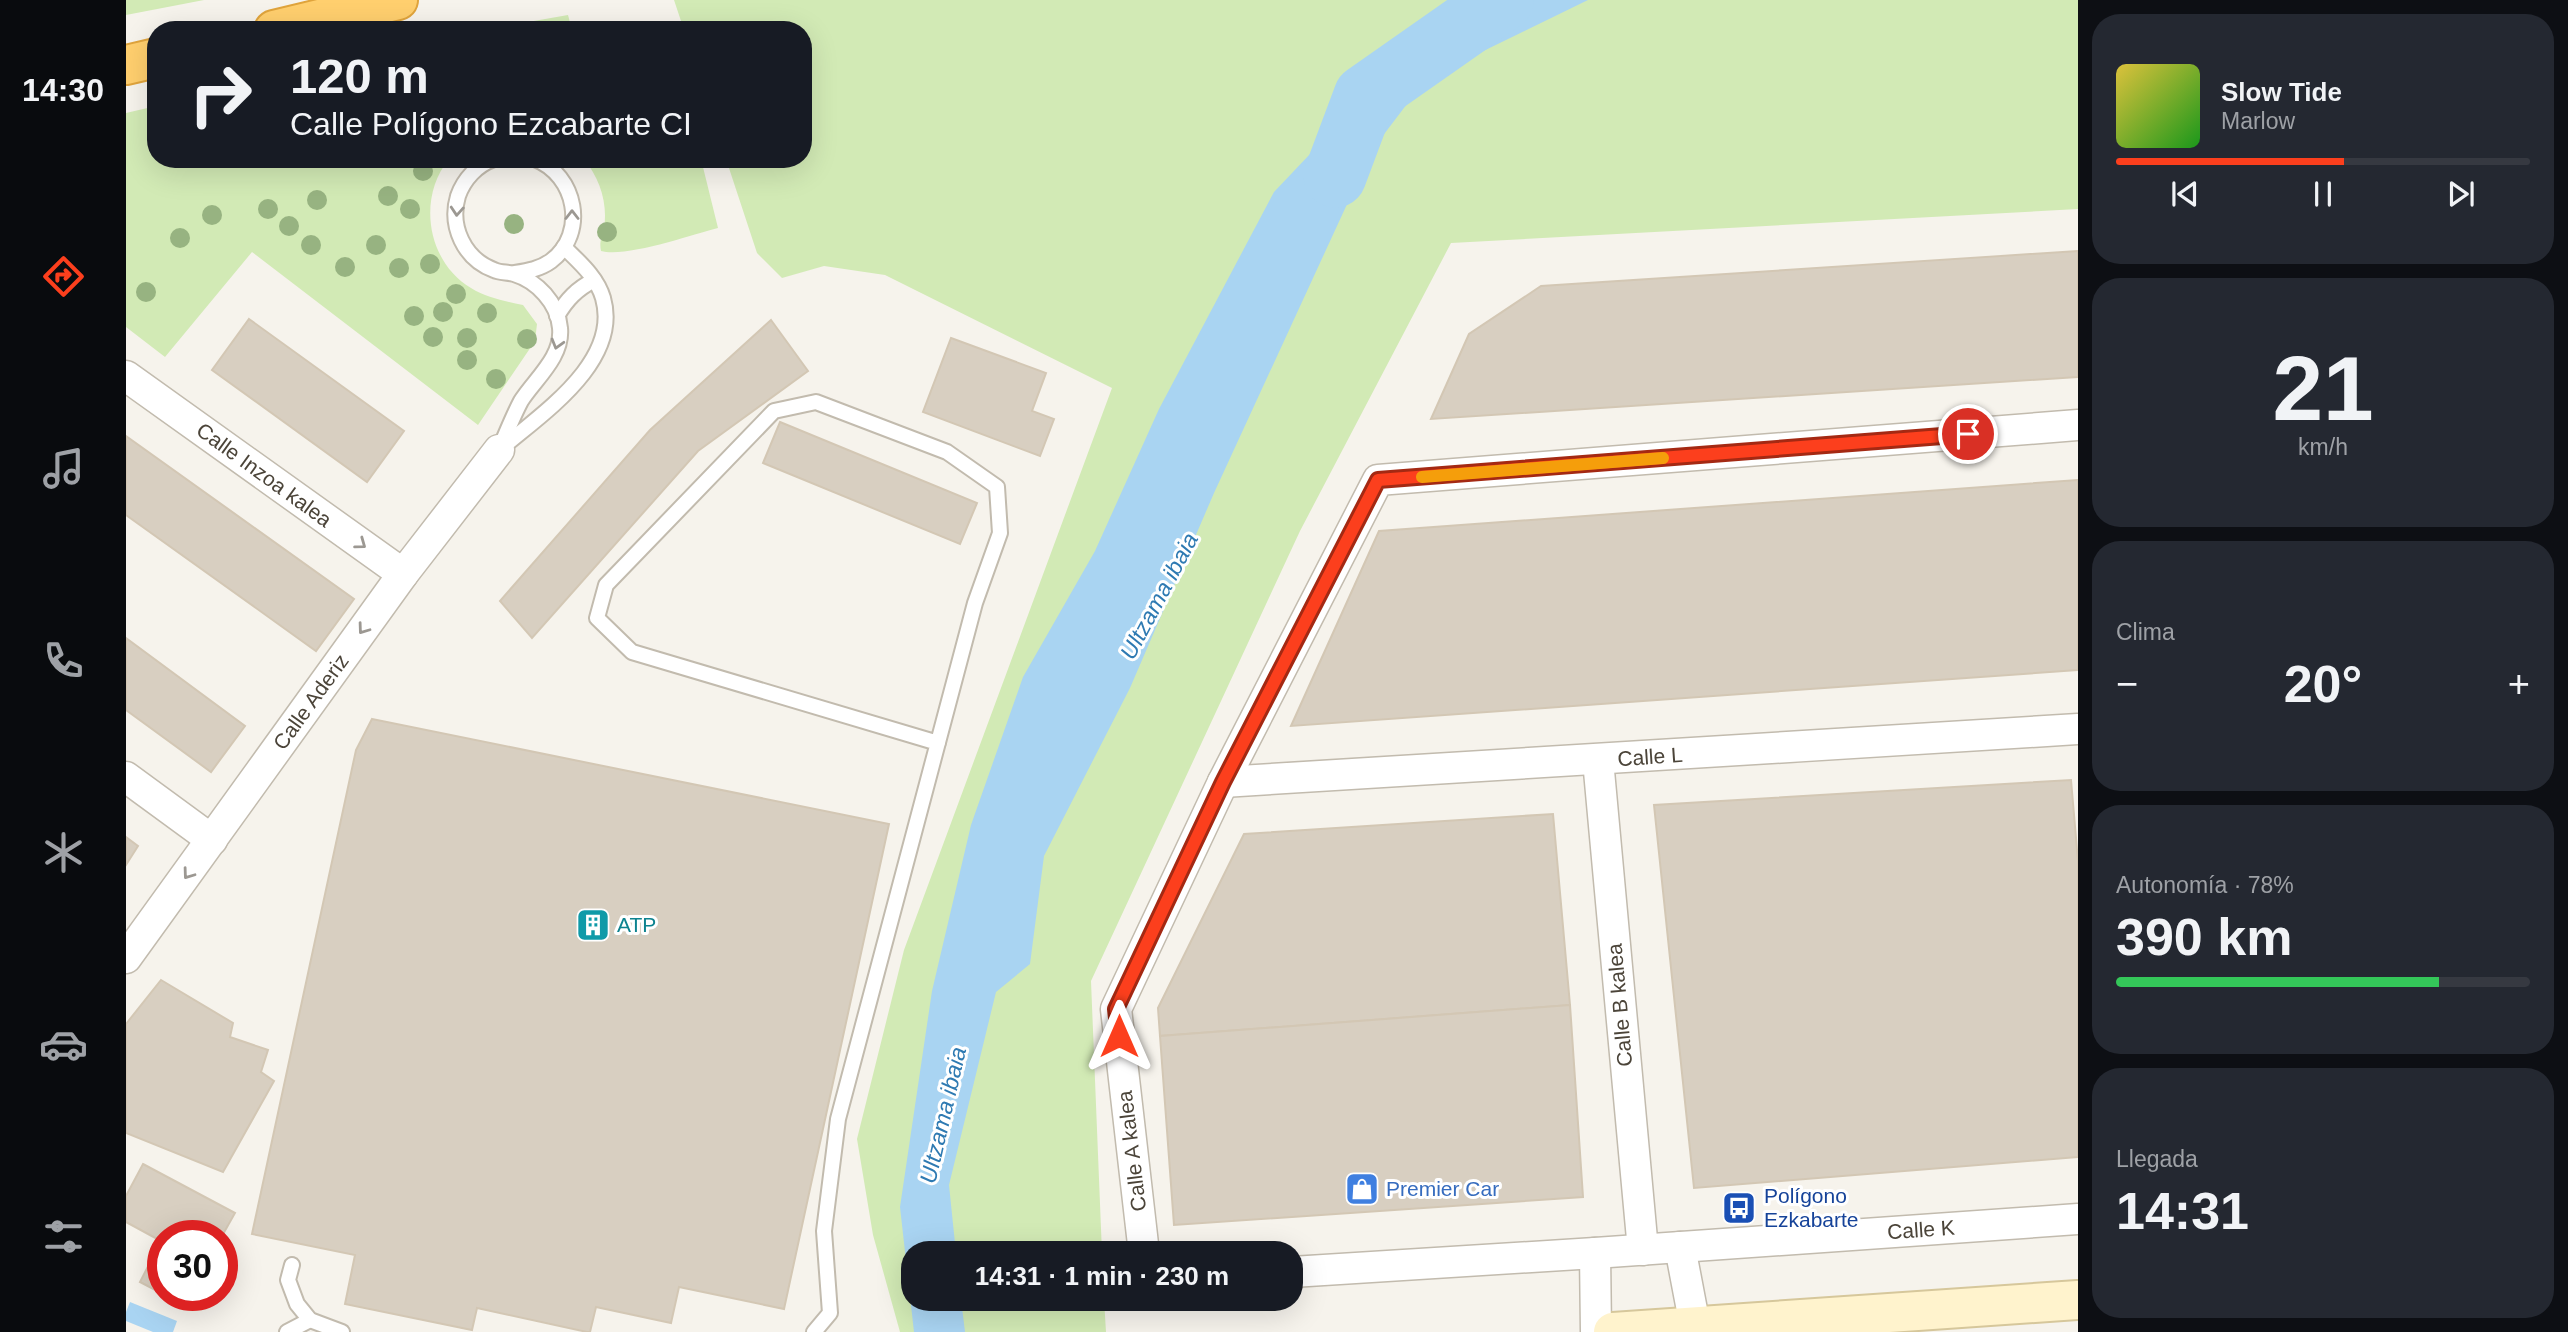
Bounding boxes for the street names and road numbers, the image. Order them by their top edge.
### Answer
street label: Calle Inzoa kalea [192,418,336,531]
street label: Calle Aderiz [268,650,353,754]
street label: Calle L [1617,743,1683,770]
street label: Calle B kalea [1603,942,1636,1068]
street label: Calle A kalea [1113,1089,1150,1213]
street label: Calle K [1886,1216,1956,1243]

